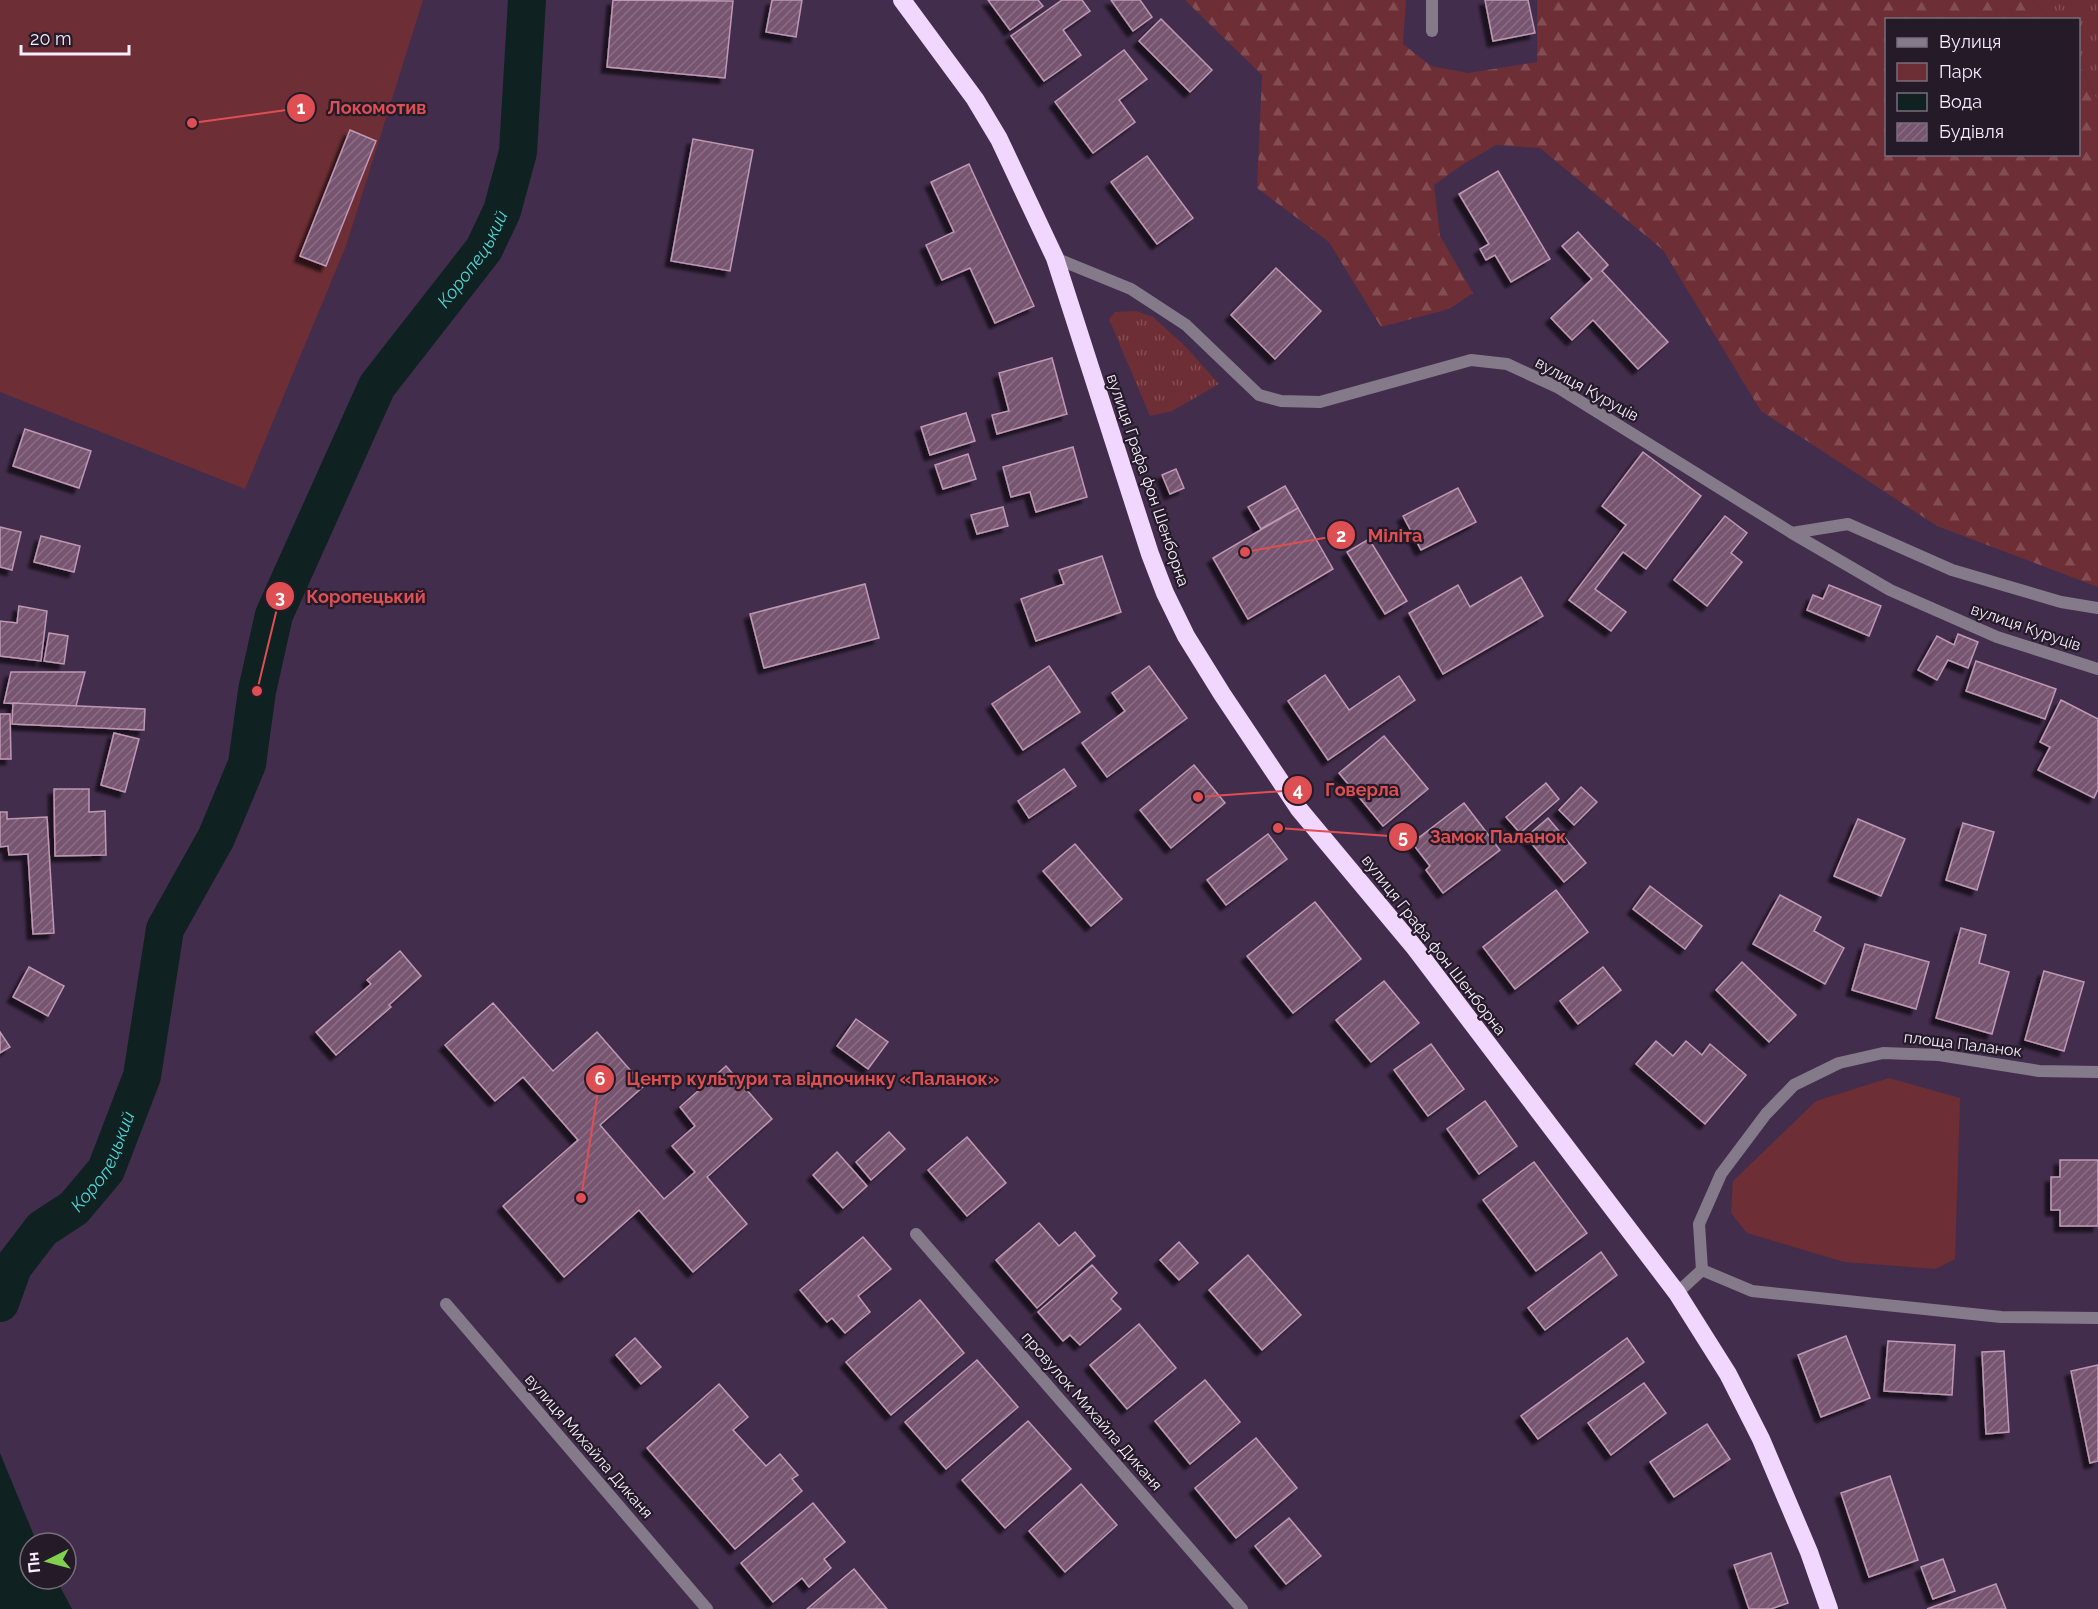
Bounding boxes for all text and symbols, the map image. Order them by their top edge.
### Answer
scale bar [21,18,129,56]
legend [1885,18,2080,156]
text: 20 m [30,28,72,49]
text: Вулиця [1939,31,2001,52]
text: Парк [1939,61,1982,82]
callout: Локомотив [286,90,439,126]
text: Вода [1939,91,1982,112]
text: 1 [297,97,306,118]
text: Локомотив [327,97,427,118]
text: Будівля [1939,121,2004,142]
water label: Коропецький [432,207,511,311]
street label: вулиця Куруців [1532,353,1642,425]
street label: вулиця Графа фон Шенборна [1103,371,1193,589]
callout: Міліта [1326,517,1434,553]
text: 2 [1336,525,1346,546]
text: Міліта [1368,525,1422,546]
callout: Коропецький [265,578,438,614]
text: 3 [275,586,285,607]
text: Коропецький [306,586,426,607]
street label: вулиця Куруців [1968,599,2084,655]
callout: Говерла [1283,772,1411,808]
text: 4 [1293,779,1303,800]
text: Говерла [1325,779,1399,800]
callout: Замок Паланок [1388,819,1578,855]
text: 5 [1398,826,1408,847]
text: Замок Паланок [1430,826,1566,847]
street label: вулиця Графа фон Шенборна [1358,851,1510,1039]
street label: площа Паланок [1903,1027,2023,1061]
callout: Центр культури та відпочинку «Паланок» [585,1061,1012,1097]
text: 6 [595,1068,606,1089]
text: Центр культури та відпочинку «Паланок» [627,1068,1000,1089]
water label: Коропецький [66,1108,138,1215]
street label: провулок Михайла Диканя [1018,1328,1166,1494]
street label: вулиця Михайла Диканя [521,1370,657,1522]
north arrow [18,1531,78,1591]
text: Пн [23,1551,44,1574]

